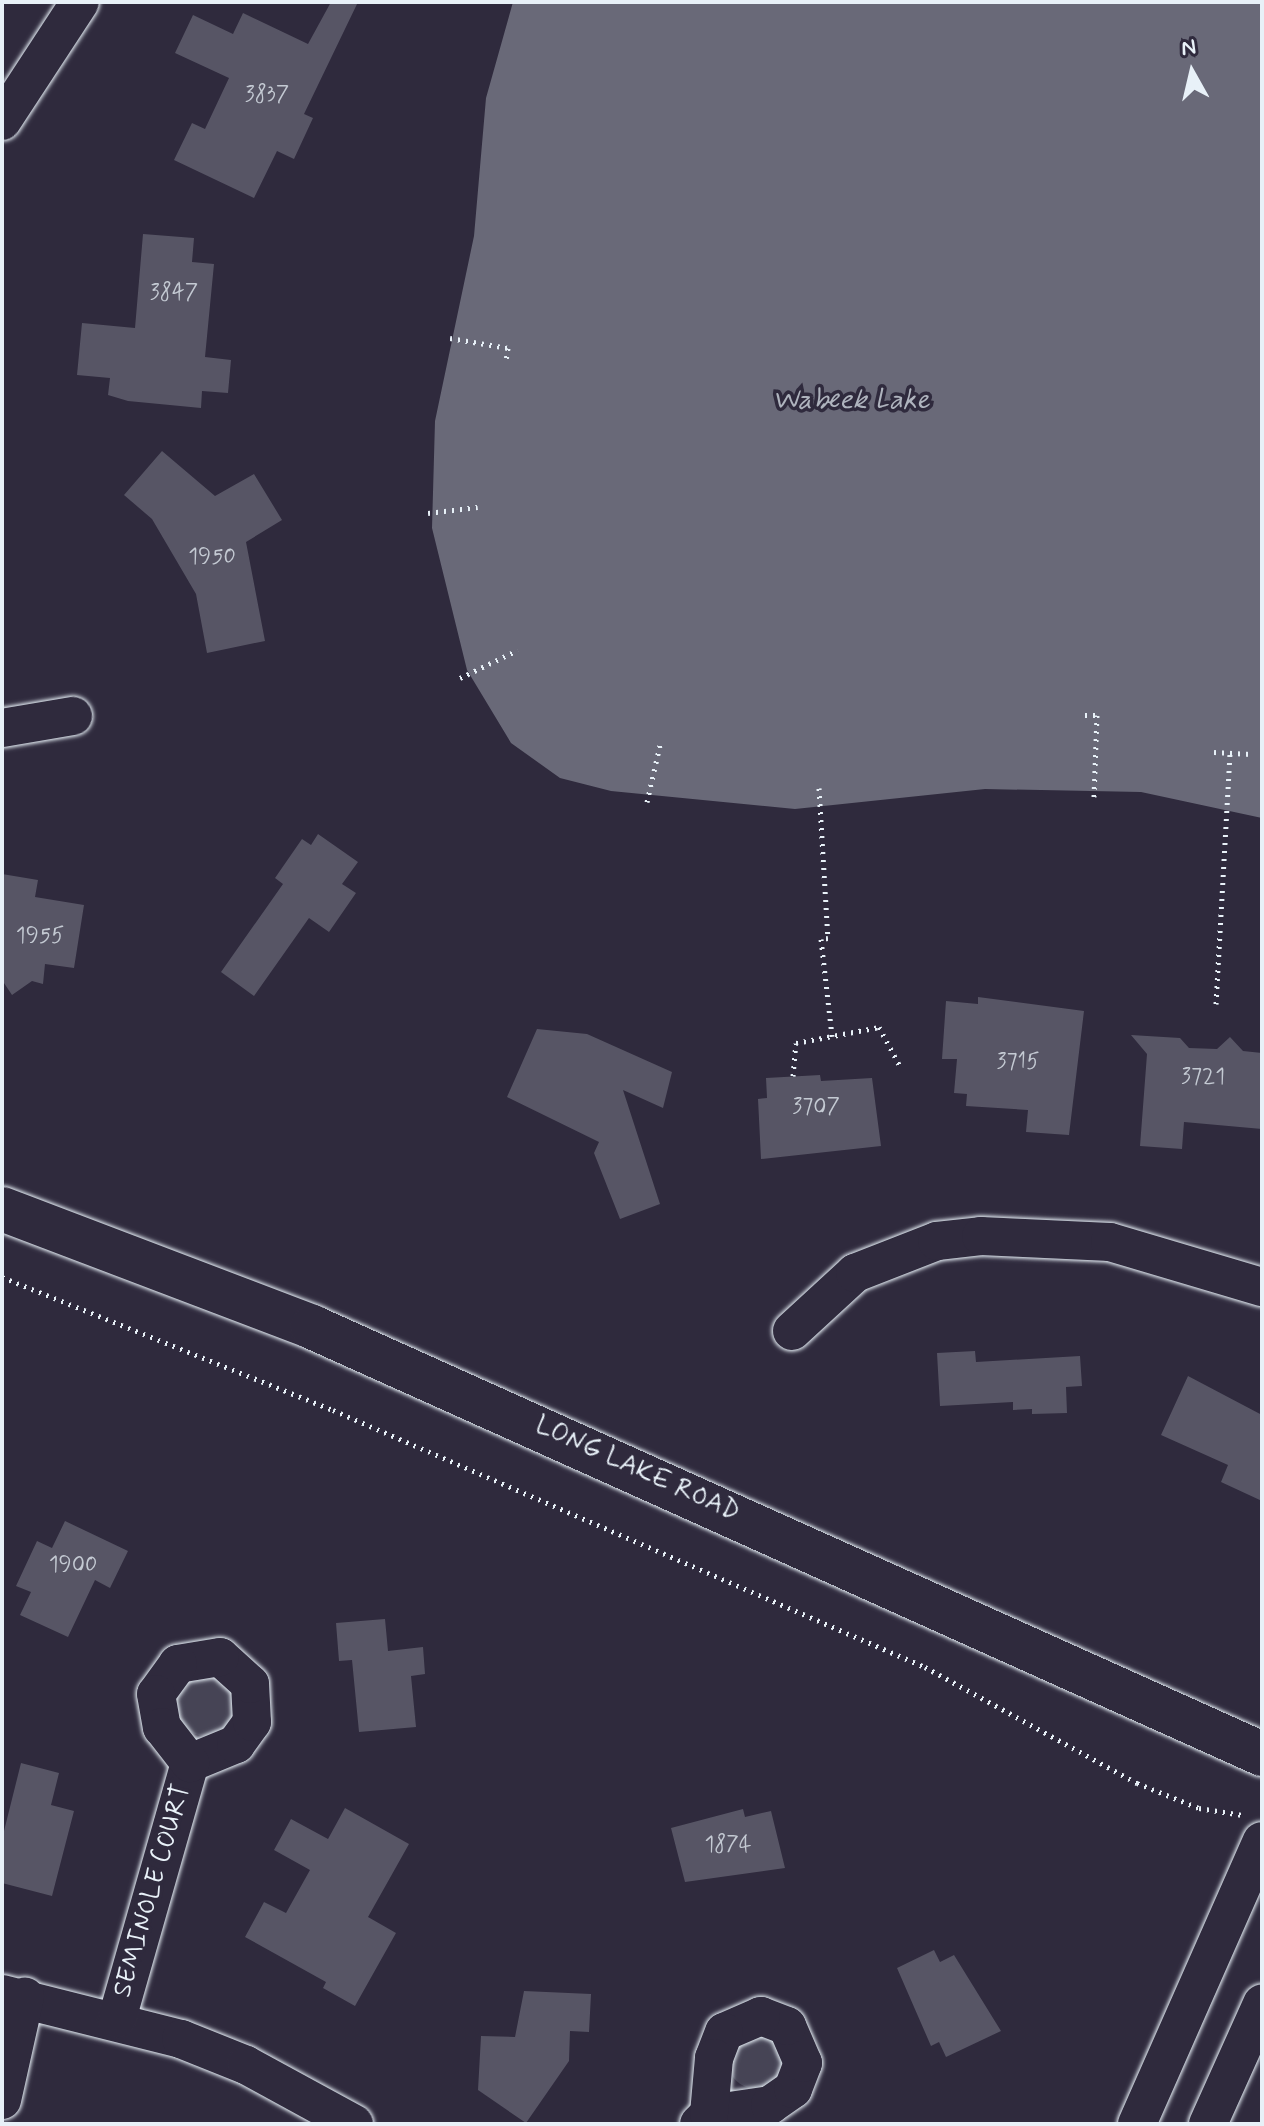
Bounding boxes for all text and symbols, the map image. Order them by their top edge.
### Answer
north arrow [1152,32,1232,112]
text: N [1179,33,1198,63]
house number: 3837 [245,83,289,109]
house number: 3847 [150,281,198,307]
water label: Wabeek Lake [770,384,932,418]
house number: 1950 [188,545,236,571]
house number: 1955 [16,924,64,950]
house number: 3715 [997,1050,1039,1076]
house number: 3721 [1181,1065,1225,1091]
house number: 3707 [792,1095,840,1121]
street label: LONG LAKE ROAD [531,1411,743,1529]
house number: 1900 [49,1553,97,1579]
street label: SEMINOLE COURT [107,1780,199,2002]
house number: 1874 [705,1833,751,1859]

